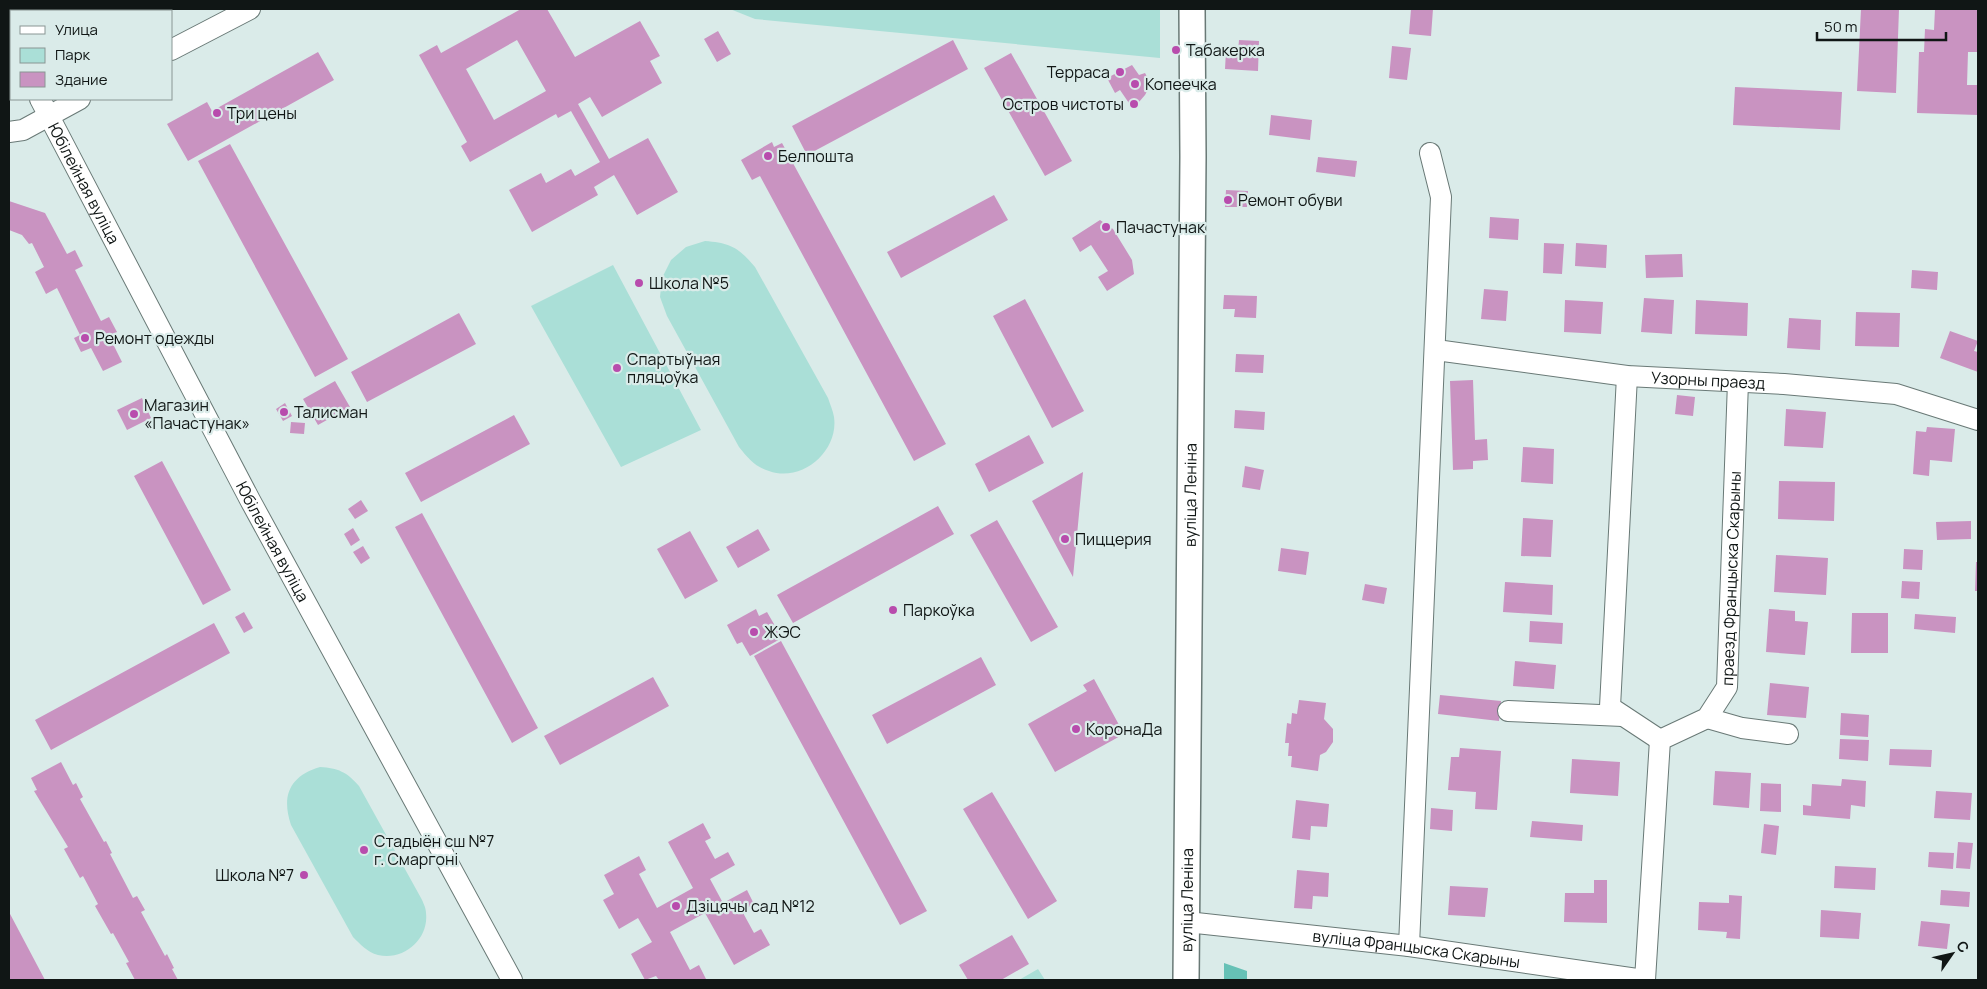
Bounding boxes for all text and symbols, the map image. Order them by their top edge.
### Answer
legend [10,10,172,100]
scale bar [1817,10,1946,42]
text: 50 m [1824,16,1858,37]
text: Улица [55,19,98,40]
place label: Табакерка [1186,39,1265,61]
text: Парк [55,44,91,65]
marker: Табакерка [1170,44,1182,56]
place label: Терраса [1047,61,1110,83]
marker: Терраса [1114,66,1126,78]
text: Здание [55,69,108,90]
place label: Копеечка [1145,73,1217,95]
marker: Копеечка [1129,78,1141,90]
place label: Остров чистоты [1003,93,1124,115]
marker: Остров чистоты [1128,98,1140,110]
place label: Три цены [227,102,297,124]
marker: Три цены [211,107,223,119]
street label: Юбілейная вуліца [43,119,125,248]
place label: Белпошта [778,145,854,167]
marker: Белпошта [762,150,774,162]
place label: Ремонт обуви [1238,189,1343,211]
marker: Ремонт обуви [1222,194,1234,206]
place label: Пачастунак [1116,216,1206,238]
marker: Пачастунак [1100,221,1112,233]
place label: Школа №5 [649,272,729,294]
marker: Школа №5 [633,277,645,289]
place label: Ремонт одежды [95,327,214,349]
marker: Ремонт одежды [79,332,91,344]
place label: Спартыўная пляцоўка [627,348,720,388]
marker: Спартыўная пляцоўка [611,362,623,374]
street label: Узорны праезд [1651,366,1766,394]
place label: Магазин «Пачастунак» [144,394,250,434]
place label: Талисман [294,401,368,423]
marker: Талисман [278,406,290,418]
marker: Магазин «Пачастунак» [128,408,140,420]
street label: вуліца Леніна [1179,443,1202,547]
street label: праезд Францыска Скарыны [1716,471,1746,686]
street label: Юбілейная вуліца [231,477,315,606]
place label: Пиццерия [1075,528,1152,550]
marker: Пиццерия [1059,533,1071,545]
place label: Паркоўка [903,599,975,621]
marker: Паркоўка [887,604,899,616]
place label: ЖЭС [764,621,801,643]
marker: ЖЭС [748,626,760,638]
place label: КоронаДа [1086,718,1162,740]
marker: КоронаДа [1070,723,1082,735]
place label: Стадыён сш №7 г. Смаргоні [374,830,494,870]
marker: Стадыён сш №7 г. Смаргоні [358,844,370,856]
street label: вуліца Леніна [1175,848,1198,952]
place label: Школа №7 [215,864,294,886]
marker: Школа №7 [298,869,310,881]
place label: Дзіцячы сад №12 [686,895,815,917]
marker: Дзіцячы сад №12 [670,900,682,912]
street label: вуліца Францыска Скарыны [1312,925,1522,973]
north arrow [1927,929,1977,979]
text: С [1952,937,1974,956]

